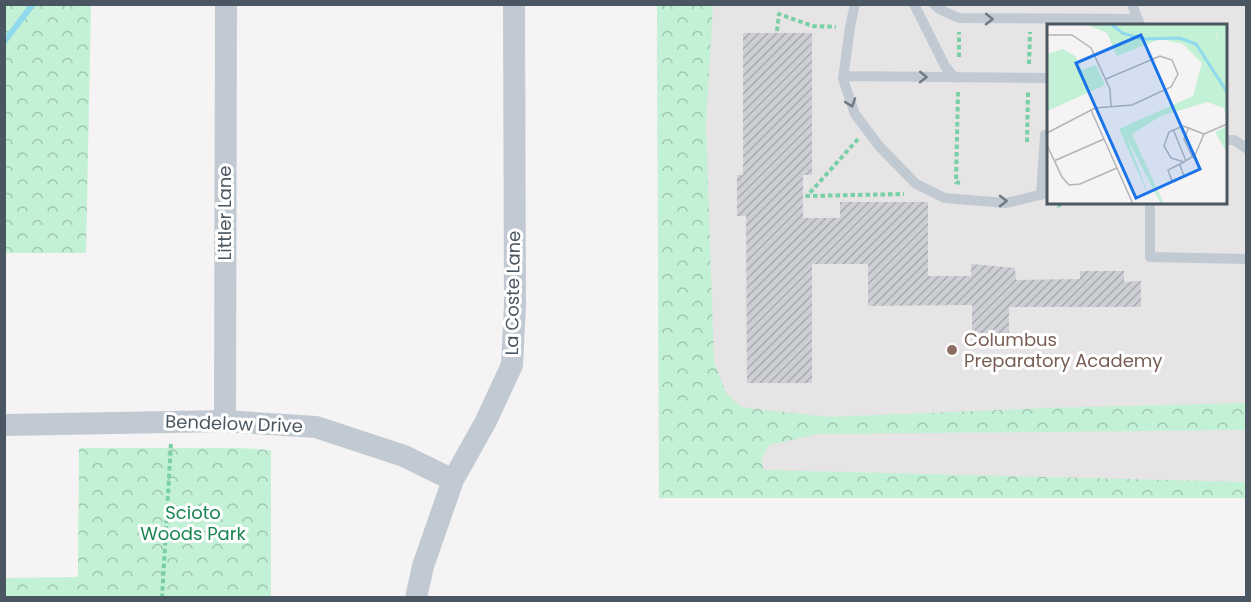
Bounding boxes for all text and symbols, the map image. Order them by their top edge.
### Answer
one-way arrow [984,12,993,25]
inset map [1047,24,1227,204]
one-way arrow [919,71,928,83]
one-way arrow [844,97,857,108]
street label: Littler Lane [212,165,237,261]
one-way arrow [998,195,1007,207]
street label: La Coste Lane [499,230,526,356]
place label: Columbus Preparatory Academy [964,327,1162,373]
marker: Columbus Preparatory Academy [945,343,959,357]
street label: Bendelow Drive [165,409,303,438]
park label: Scioto Woods Park [140,500,247,546]

